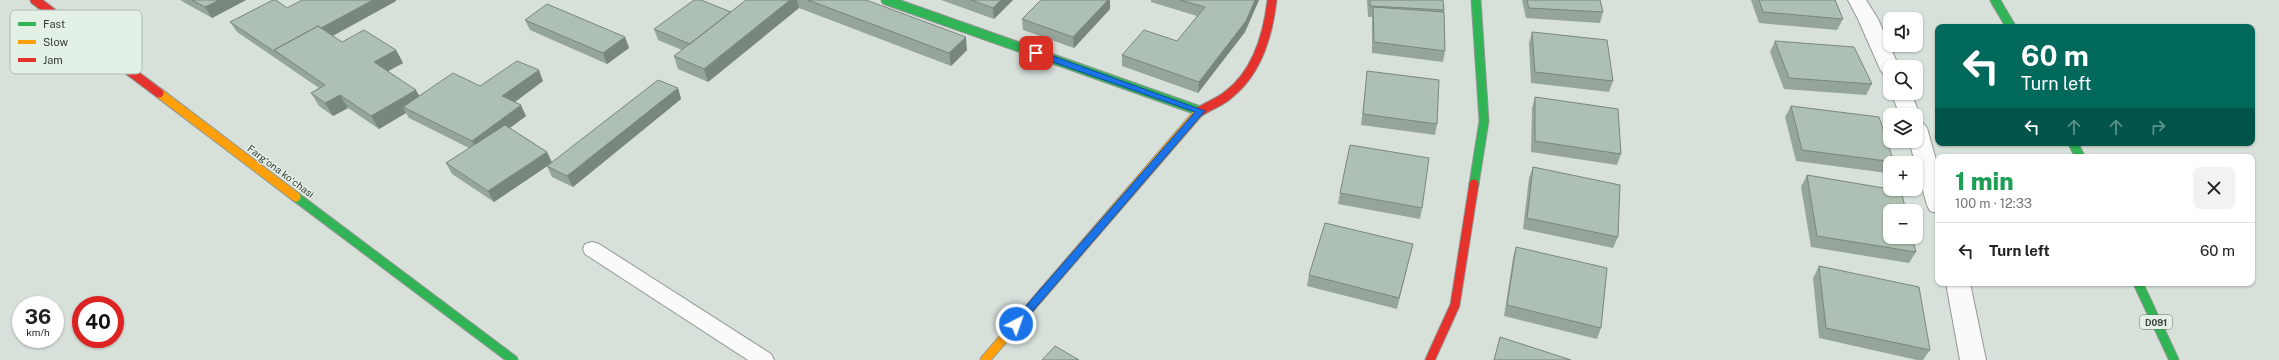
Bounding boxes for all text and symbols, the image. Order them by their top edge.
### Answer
legend [10,10,142,74]
map controls [1883,12,1923,244]
button: sound [1883,12,1923,52]
text: Fast [43,18,65,30]
text: Slow [43,36,69,48]
pin [1019,36,1053,70]
text: 60 m [2021,39,2089,72]
icon: left [1955,40,2007,92]
icon: arrive [1025,42,1047,64]
text: Jam [43,54,63,66]
button: search [1883,60,1923,100]
text: Turn left [2021,73,2091,94]
button: layers [1883,108,1923,148]
icon: left [2021,116,2043,138]
icon: ahead [2063,116,2085,138]
icon: ahead [2105,116,2127,138]
icon: right [2147,116,2169,138]
street label: Fargʻona koʻchasi [245,142,317,200]
button: + [1883,156,1923,196]
text: 1 min [1955,167,2014,195]
button: close [2193,167,2235,209]
text: 100 m · 12:33 [1955,196,2032,211]
button: − [1883,204,1923,244]
icon: left [1955,240,1977,262]
text: Turn left [1989,242,2050,259]
text: 60 m [2200,242,2235,259]
speed limit sign: 40 [72,296,124,348]
position arrow [995,303,1037,345]
text: 36 [25,305,51,329]
road number: D091 [2140,315,2172,329]
text: km/h [26,326,50,338]

